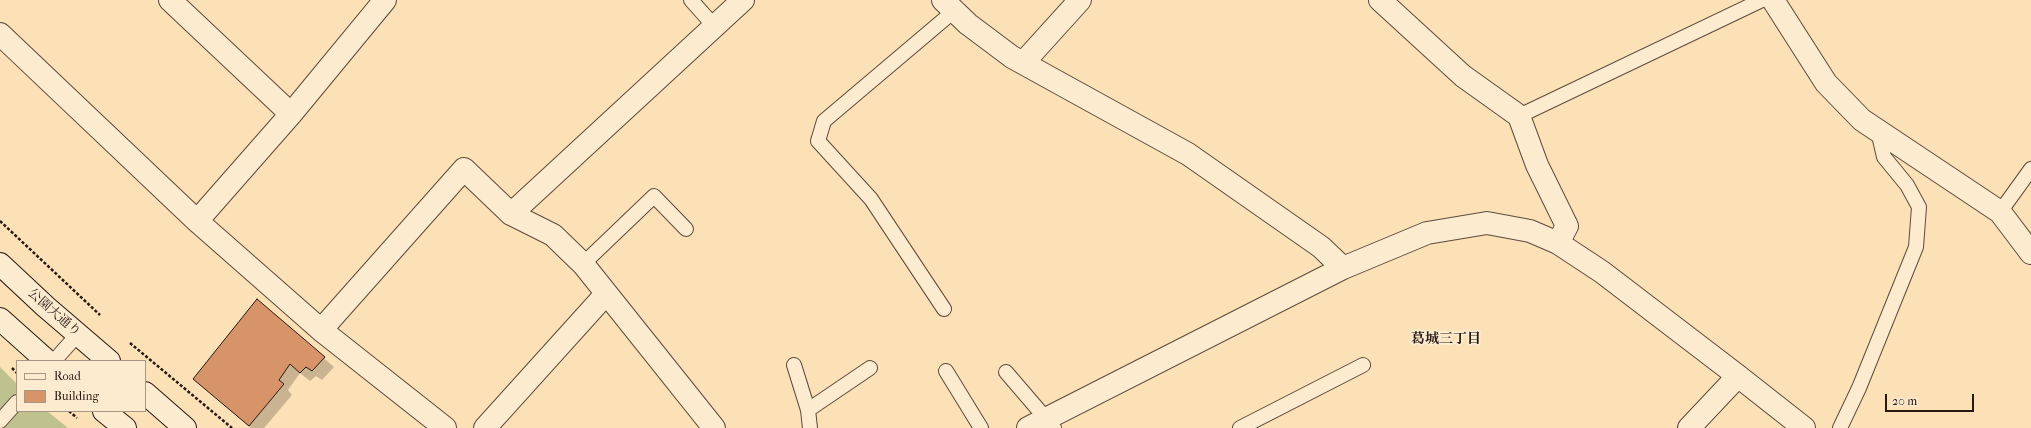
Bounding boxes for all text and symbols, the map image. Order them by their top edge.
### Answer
street label: 公園大通り [24,286,84,340]
district label: 葛城三丁目 [1411,332,1481,348]
legend [16,360,146,412]
text: Road [54,369,81,383]
scale bar [1887,386,1976,412]
text: Building [54,389,99,403]
text: 20 m [1892,394,1917,408]

